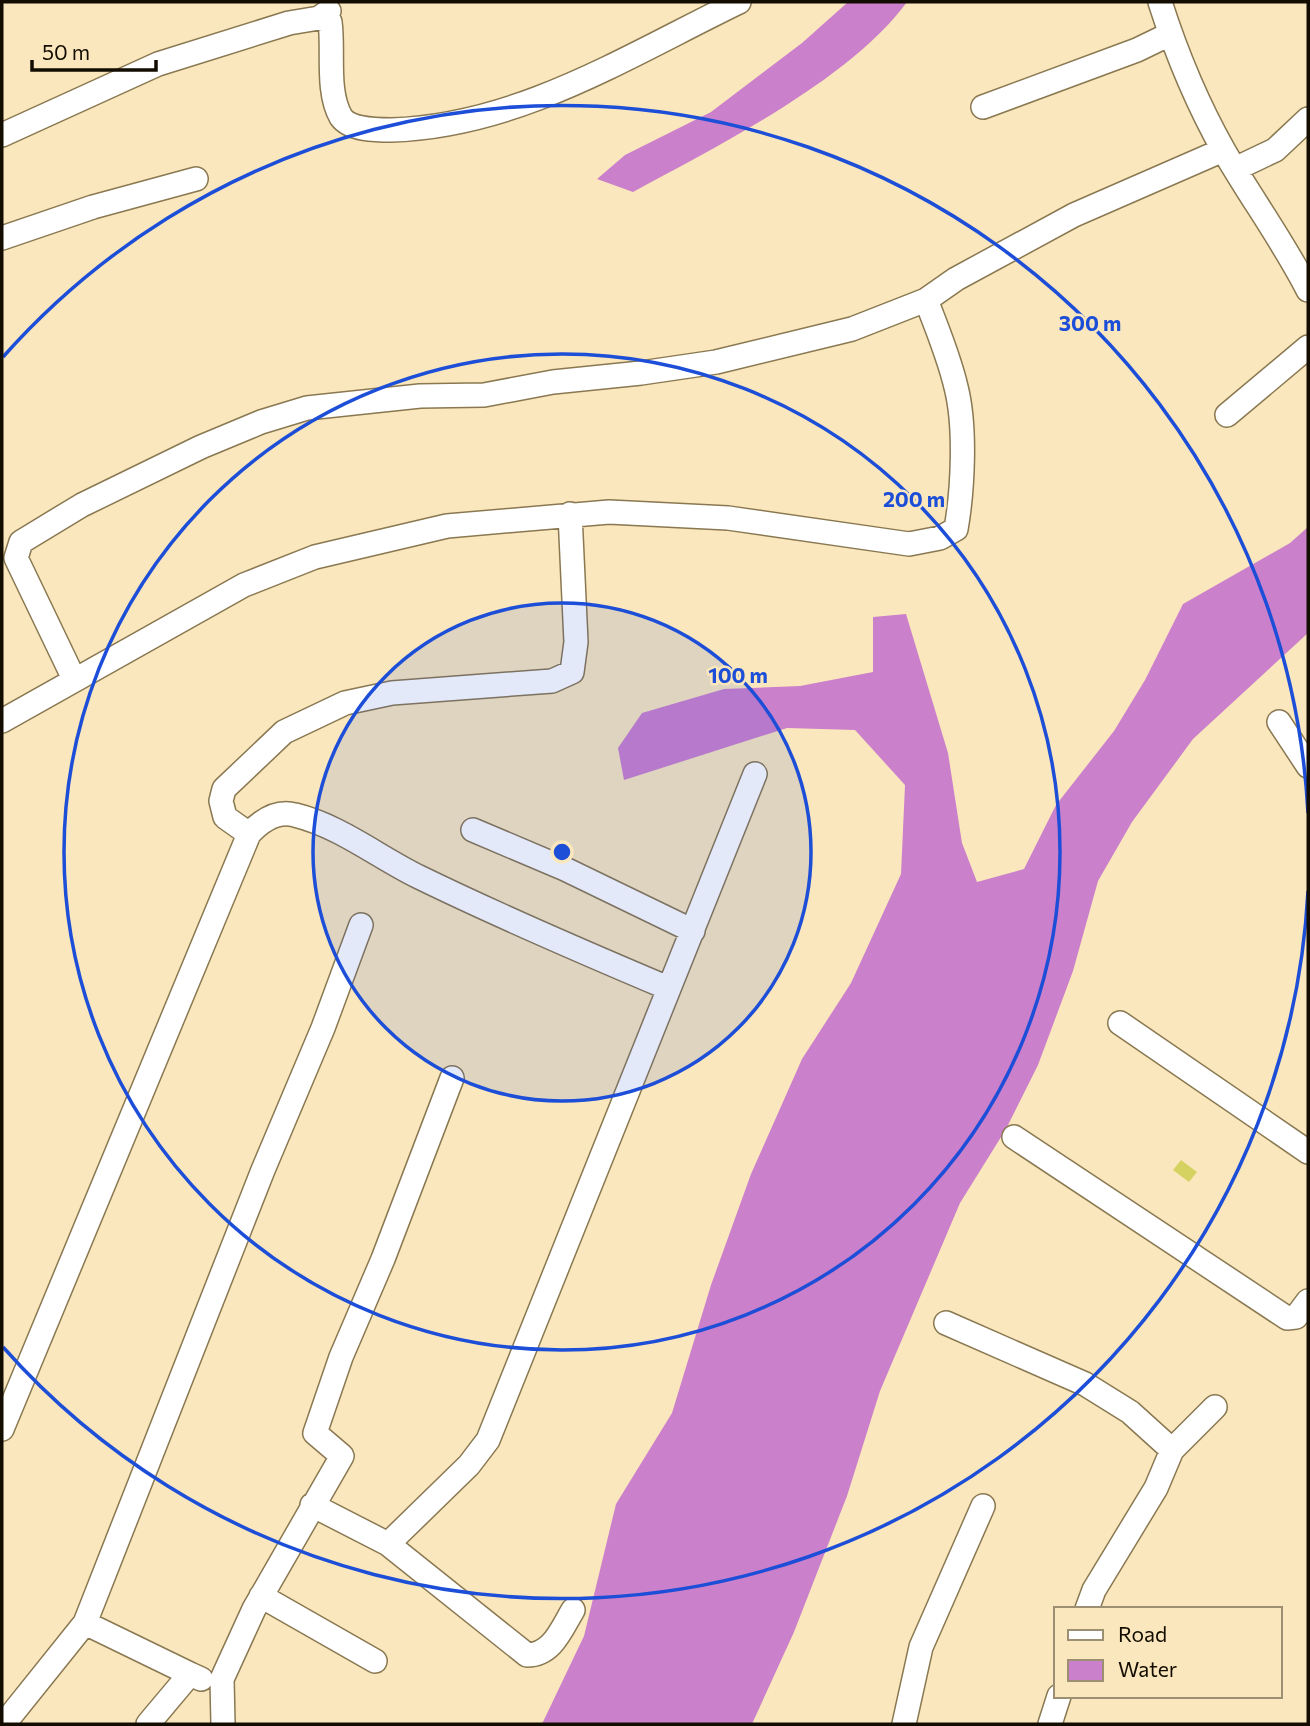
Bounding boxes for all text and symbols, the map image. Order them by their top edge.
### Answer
scale bar [32,28,156,72]
text: 50 m [42,39,90,64]
text: 300 m [1059,310,1121,335]
text: 200 m [883,486,945,511]
text: 100 m [708,662,768,687]
centre of rings [550,840,574,864]
legend [1054,1607,1282,1698]
text: Road [1118,1621,1167,1646]
text: Water [1118,1656,1177,1681]

